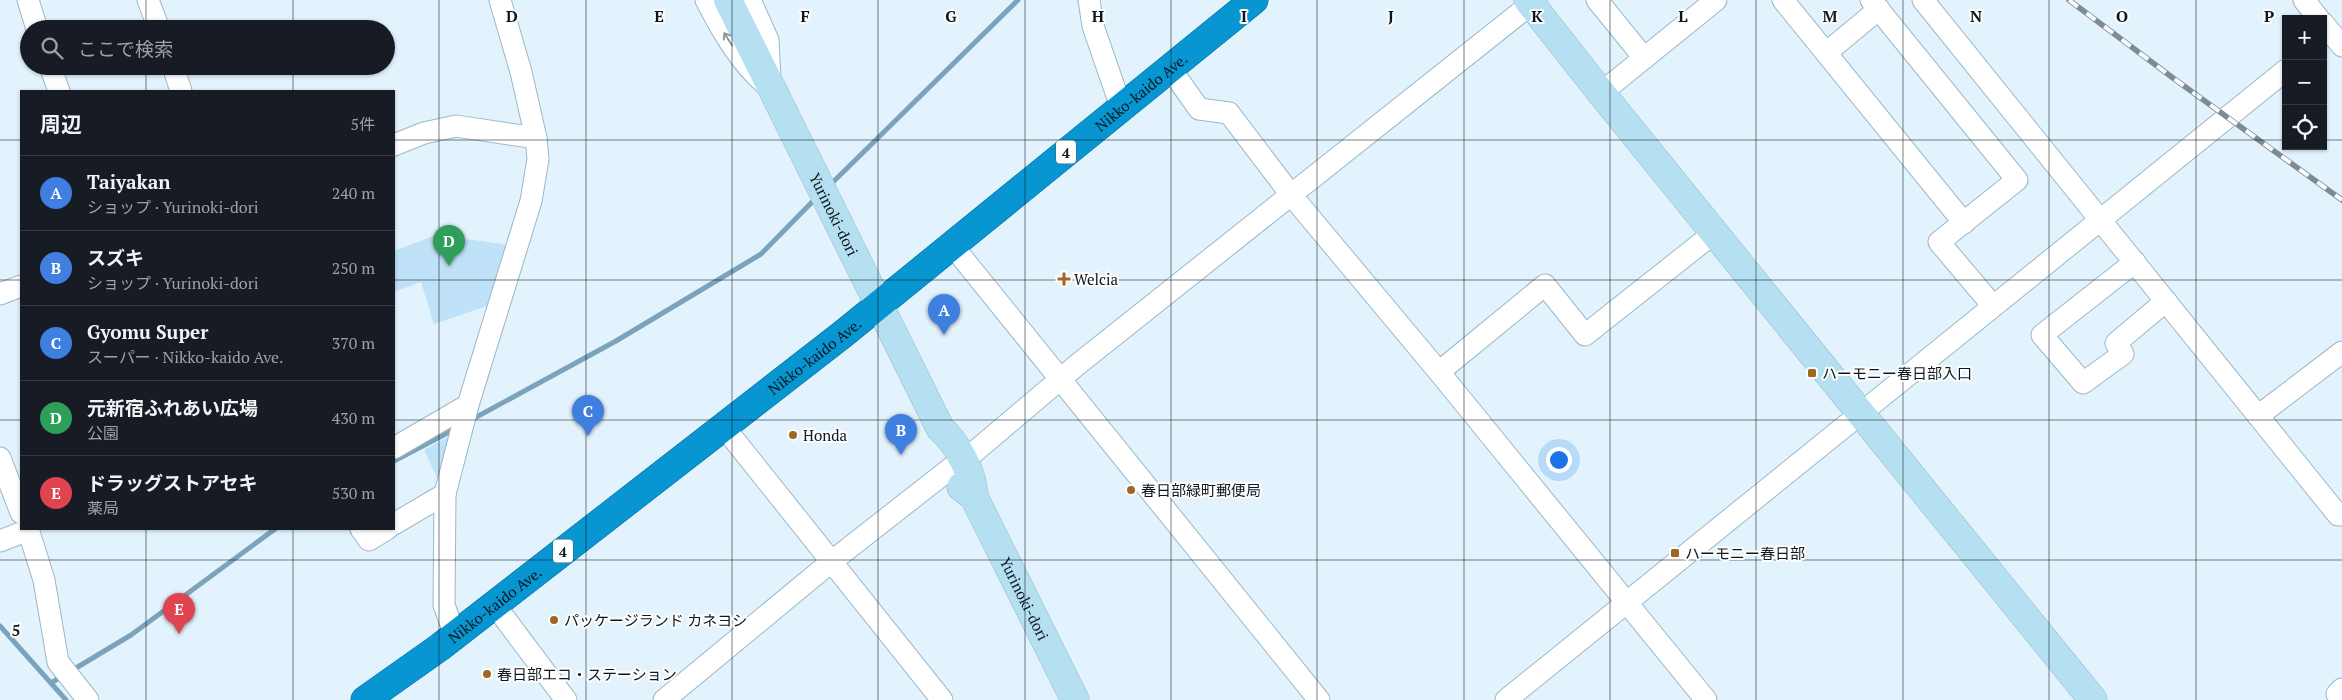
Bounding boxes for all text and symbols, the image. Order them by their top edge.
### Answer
text: D [506,5,518,27]
text: E [654,5,664,27]
text: F [800,5,810,27]
text: G [945,5,957,27]
text: H [1092,5,1104,27]
text: I [1241,5,1247,27]
text: J [1388,5,1394,27]
text: K [1531,5,1543,27]
text: L [1678,5,1688,27]
text: M [1823,5,1838,27]
text: N [1970,5,1982,27]
text: O [2116,5,2128,27]
text: P [2264,5,2274,27]
map controls [2282,15,2327,150]
button: + [2282,15,2327,60]
search box [20,20,395,75]
one-way arrow [723,32,733,46]
icon: search [38,34,66,62]
text: ここで検索 [78,36,173,61]
street label: Nikko-kaido Ave. [1091,48,1191,135]
button: − [2282,60,2327,105]
button: locate [2282,105,2327,150]
text: 周辺 [40,110,82,138]
text: 5件 [350,113,375,135]
road number: 4 [1056,140,1076,163]
text: Taiyakan [87,169,171,194]
street label: Yurinoki-dori [805,169,863,259]
text: A [50,182,62,204]
text: 240 m [332,182,375,204]
text: ショップ · Yurinoki-dori [87,196,259,218]
pin: D [433,225,465,266]
text: スズキ [87,245,144,270]
text: B [51,257,61,279]
text: 250 m [332,257,375,279]
place label: Welcia [1074,269,1119,289]
text: ショップ · Yurinoki-dori [87,272,259,294]
marker: Welcia [1058,273,1070,285]
pin: A [928,294,960,335]
street label: Nikko-kaido Ave. [763,313,865,399]
text: Gyomu Super [87,319,208,344]
text: C [51,332,61,354]
text: 370 m [332,332,375,354]
text: スーパー · Nikko-kaido Ave. [87,346,284,368]
place label: ハーモニー春日部入口 [1822,363,1972,383]
marker: ハーモニー春日部入口 [1806,367,1818,379]
text: 元新宿ふれあい広場 [87,395,258,420]
pin: C [572,395,604,436]
text: D [50,407,62,429]
text: 430 m [332,407,375,429]
pin: B [885,414,917,455]
text: 公園 [87,422,119,444]
place label: Honda [803,425,847,445]
marker: Honda [787,429,799,441]
your location [1546,447,1572,473]
text: ドラッグストアセキ [87,470,258,495]
place label: 春日部緑町郵便局 [1141,480,1261,500]
text: E [51,482,61,504]
text: 530 m [332,482,375,504]
marker: 春日部緑町郵便局 [1125,484,1137,496]
text: 薬局 [87,497,119,519]
road number: 4 [553,540,573,562]
place label: ハーモニー春日部 [1685,543,1805,563]
marker: ハーモニー春日部 [1669,547,1681,559]
street label: Yurinoki-dori [996,554,1054,644]
street label: Nikko-kaido Ave. [444,562,546,647]
pin: E [163,593,195,634]
place label: パッケージランド カネヨシ [564,610,747,630]
marker: パッケージランド カネヨシ [548,614,560,626]
text: 5 [11,619,21,641]
place label: 春日部エコ・ステーション [497,664,677,684]
marker: 春日部エコ・ステーション [481,668,493,680]

